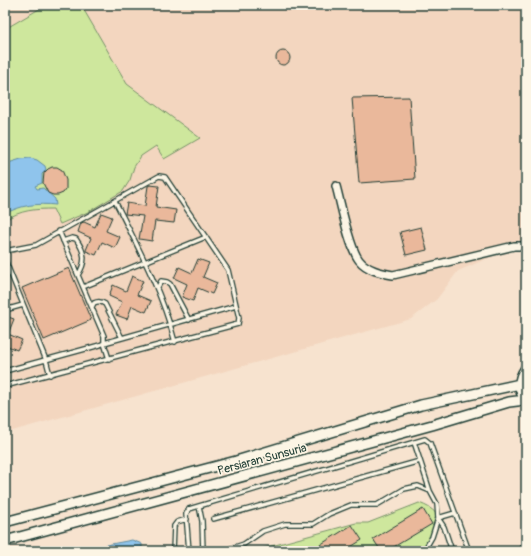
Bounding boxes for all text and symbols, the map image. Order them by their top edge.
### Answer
street label: Persiaran Sunsuria [216,440,309,479]

